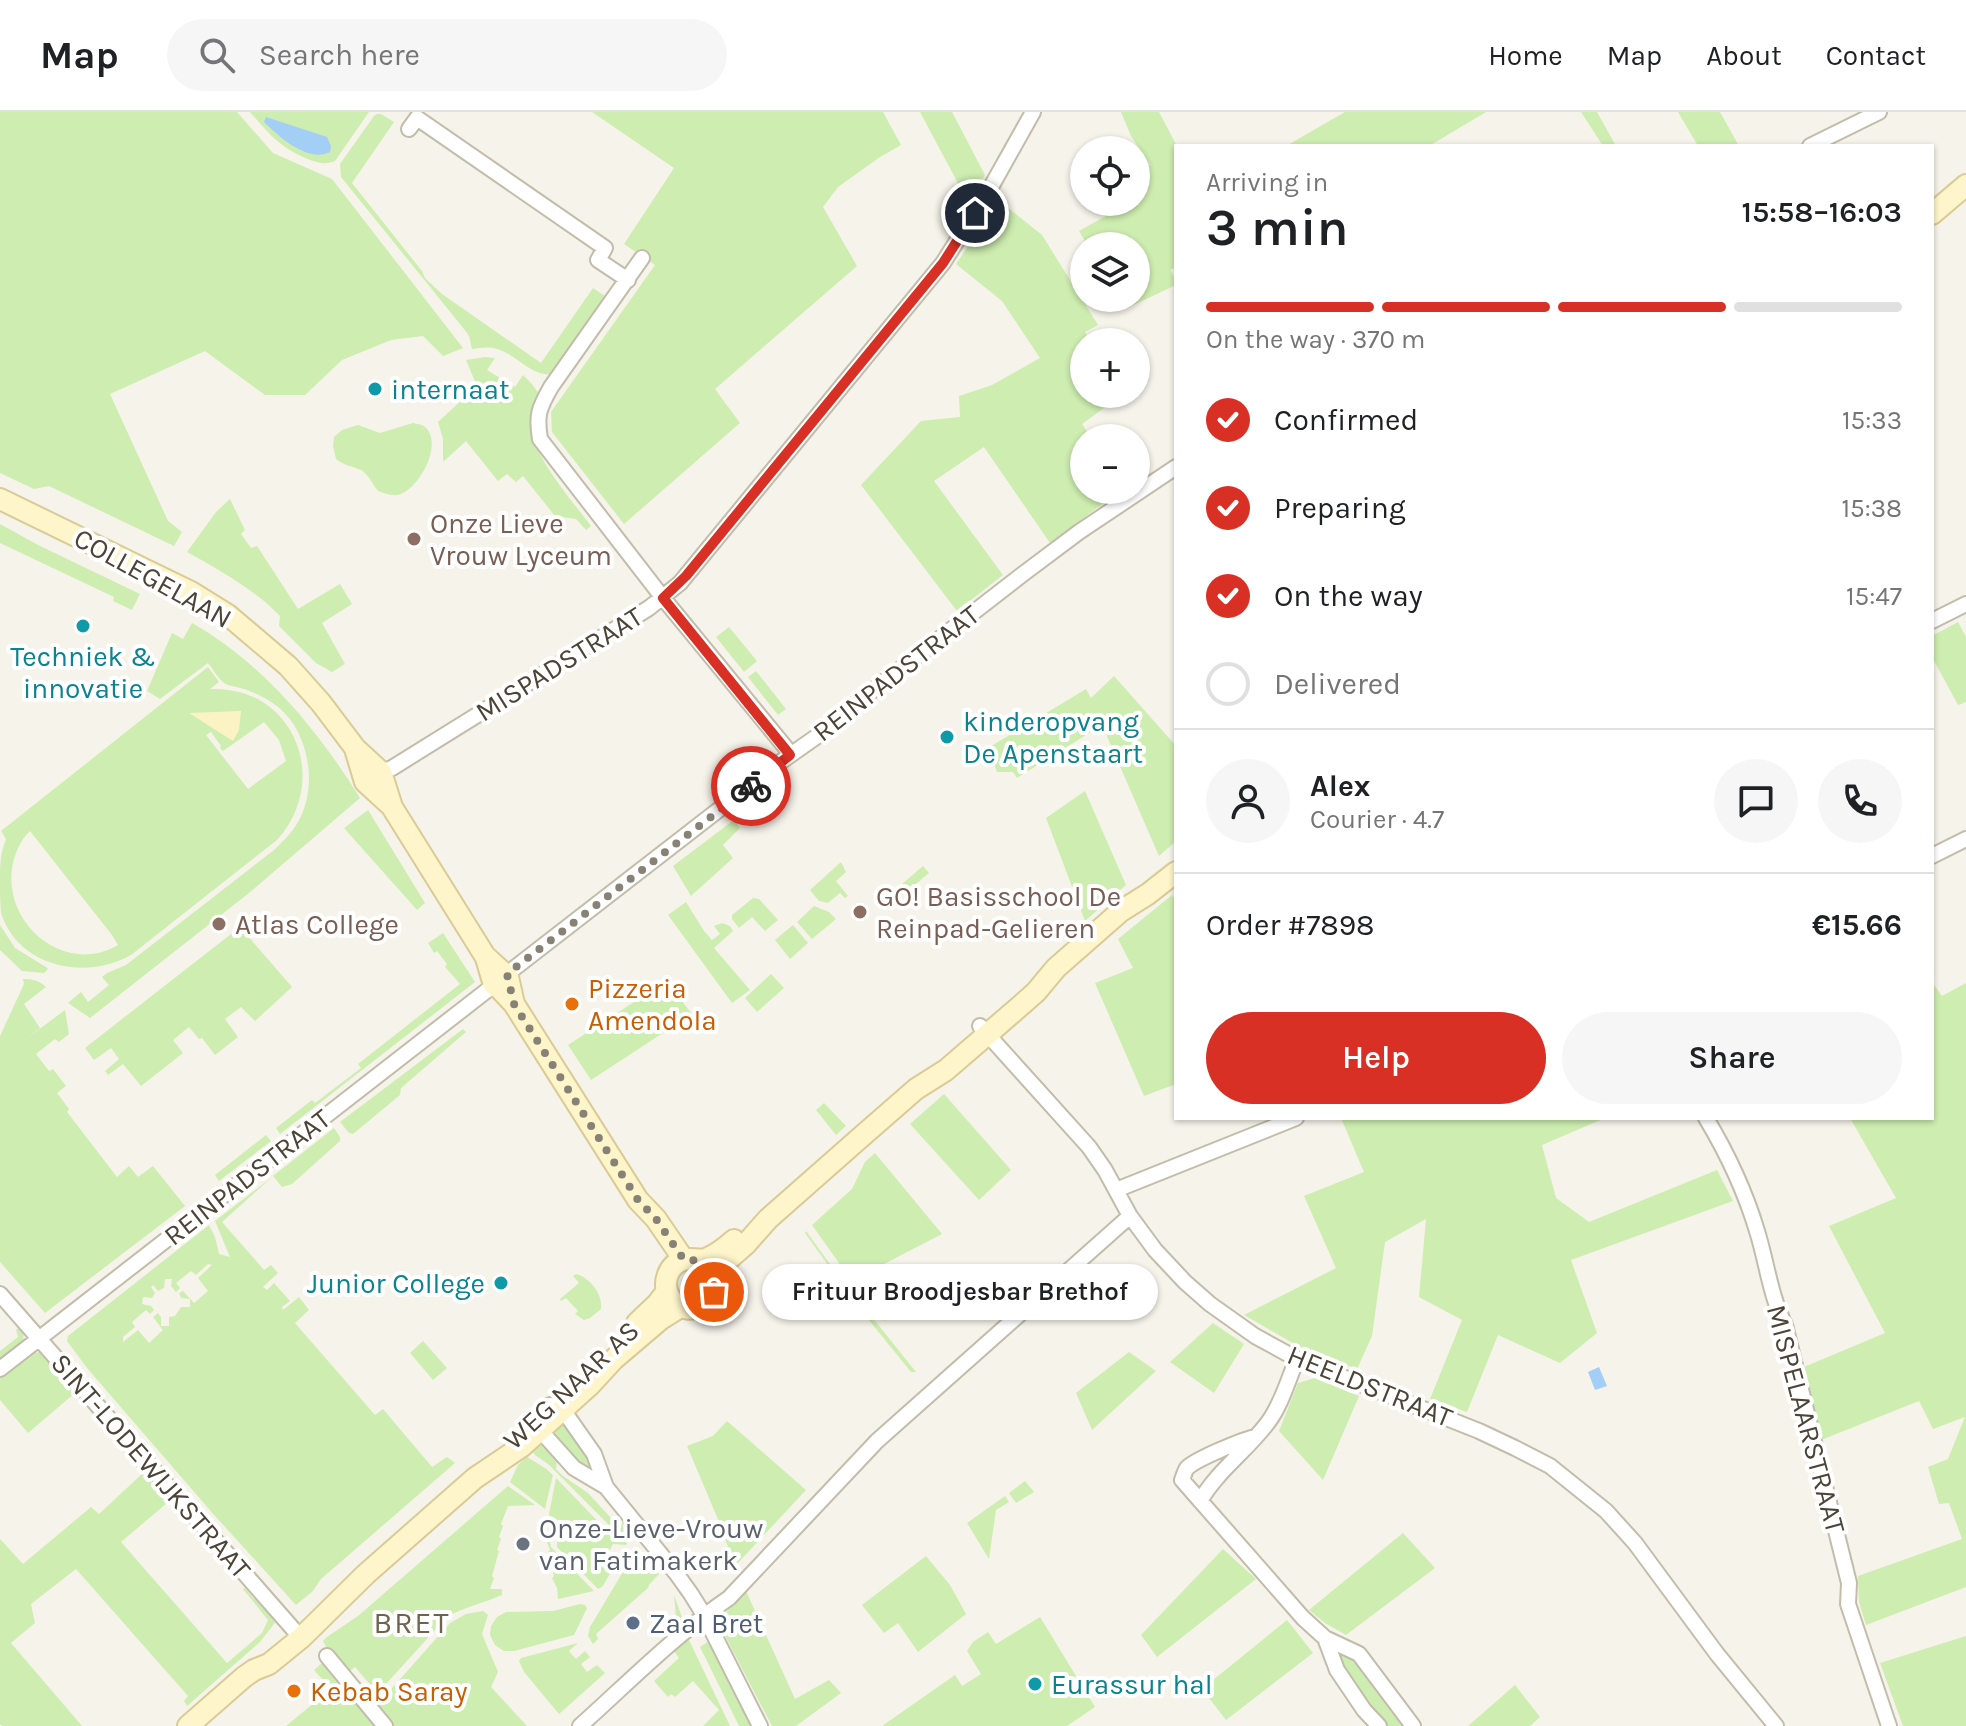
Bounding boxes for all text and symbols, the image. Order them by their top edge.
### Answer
search box [167,19,727,91]
text: Map [40,33,119,78]
icon: search [195,33,239,77]
text: Search here [259,37,420,73]
text: Home [1488,39,1563,72]
text: Map [1607,39,1662,72]
text: About [1706,39,1782,72]
text: Contact [1826,39,1926,72]
map controls [1070,136,1150,504]
button: locate [1070,136,1150,216]
text: Arriving in [1206,167,1328,198]
pin [941,179,1009,247]
icon: home [953,191,997,235]
text: 15:58–16:03 [1741,194,1902,230]
text: 3 min [1206,197,1349,258]
button: layers [1070,232,1150,312]
text: On the way · 370 m [1206,324,1425,355]
button: + [1070,328,1150,408]
place label: internaat [391,373,510,406]
marker: internaat [366,380,384,398]
icon: check [1206,398,1250,442]
text: Confirmed [1274,402,1418,438]
text: 15:33 [1842,405,1902,436]
button: − [1070,424,1150,504]
icon: check [1206,486,1250,530]
text: Preparing [1274,490,1406,526]
text: 15:38 [1841,493,1902,524]
place label: Onze Lieve Vrouw Lyceum [430,507,612,572]
street label: COLLEGELAAN [68,521,238,635]
marker: Onze Lieve Vrouw Lyceum [405,530,423,548]
icon: check [1206,574,1250,618]
text: On the way [1274,578,1423,614]
text: 15:47 [1846,581,1902,612]
street label: REINPADSTRAAT [806,598,986,748]
street label: MISPADSTRAAT [469,600,649,728]
marker: Techniek & innovatie [74,617,92,635]
place label: Techniek & innovatie [10,640,156,705]
text: Delivered [1274,666,1401,702]
place label: kinderopvang De Apenstaart [963,705,1143,770]
marker: kinderopvang De Apenstaart [938,728,956,746]
courier [711,746,791,826]
button: person [1206,759,1290,843]
button: chat [1714,759,1798,843]
button: phone [1818,759,1902,843]
icon: bike [729,764,773,808]
text: Alex [1310,768,1370,804]
text: Courier · 4.7 [1310,804,1444,835]
place label: GO! Basisschool De Reinpad-Gelieren [876,880,1121,945]
marker: GO! Basisschool De Reinpad-Gelieren [851,903,869,921]
text: Order #7898 [1206,907,1374,943]
text: €15.66 [1812,907,1902,943]
place label: Atlas College [235,908,399,941]
marker: Atlas College [210,915,228,933]
place label: Pizzeria Amendola [588,972,717,1037]
marker: Pizzeria Amendola [563,995,581,1013]
button: Help [1206,1012,1546,1104]
button: Share [1562,1012,1902,1104]
street label: REINPADSTRAAT [157,1102,337,1252]
pin [680,1258,748,1326]
callout: Frituur Broodjesbar Brethof [762,1264,1158,1320]
place label: Junior College [307,1267,485,1300]
icon: bag [692,1270,736,1314]
marker: Junior College [492,1274,510,1292]
text: Frituur Broodjesbar Brethof [792,1276,1128,1307]
street label: MISPELAARSTRAAT [1760,1301,1852,1537]
street label: WEG NAAR AS [496,1314,646,1456]
street label: HEELDSTRAAT [1283,1338,1457,1434]
street label: SINT-LODEWIJKSTRAAT [44,1347,258,1585]
place label: Onze-Lieve-Vrouw van Fatimakerk [539,1512,763,1577]
marker: Onze-Lieve-Vrouw van Fatimakerk [514,1535,532,1553]
district label: BRET [374,1605,450,1641]
place label: Zaal Bret [649,1607,763,1640]
marker: Zaal Bret [624,1614,642,1632]
place label: Eurassur hal [1051,1668,1213,1701]
place label: Kebab Saray [310,1675,468,1708]
marker: Eurassur hal [1026,1675,1044,1693]
marker: Kebab Saray [285,1682,303,1700]

